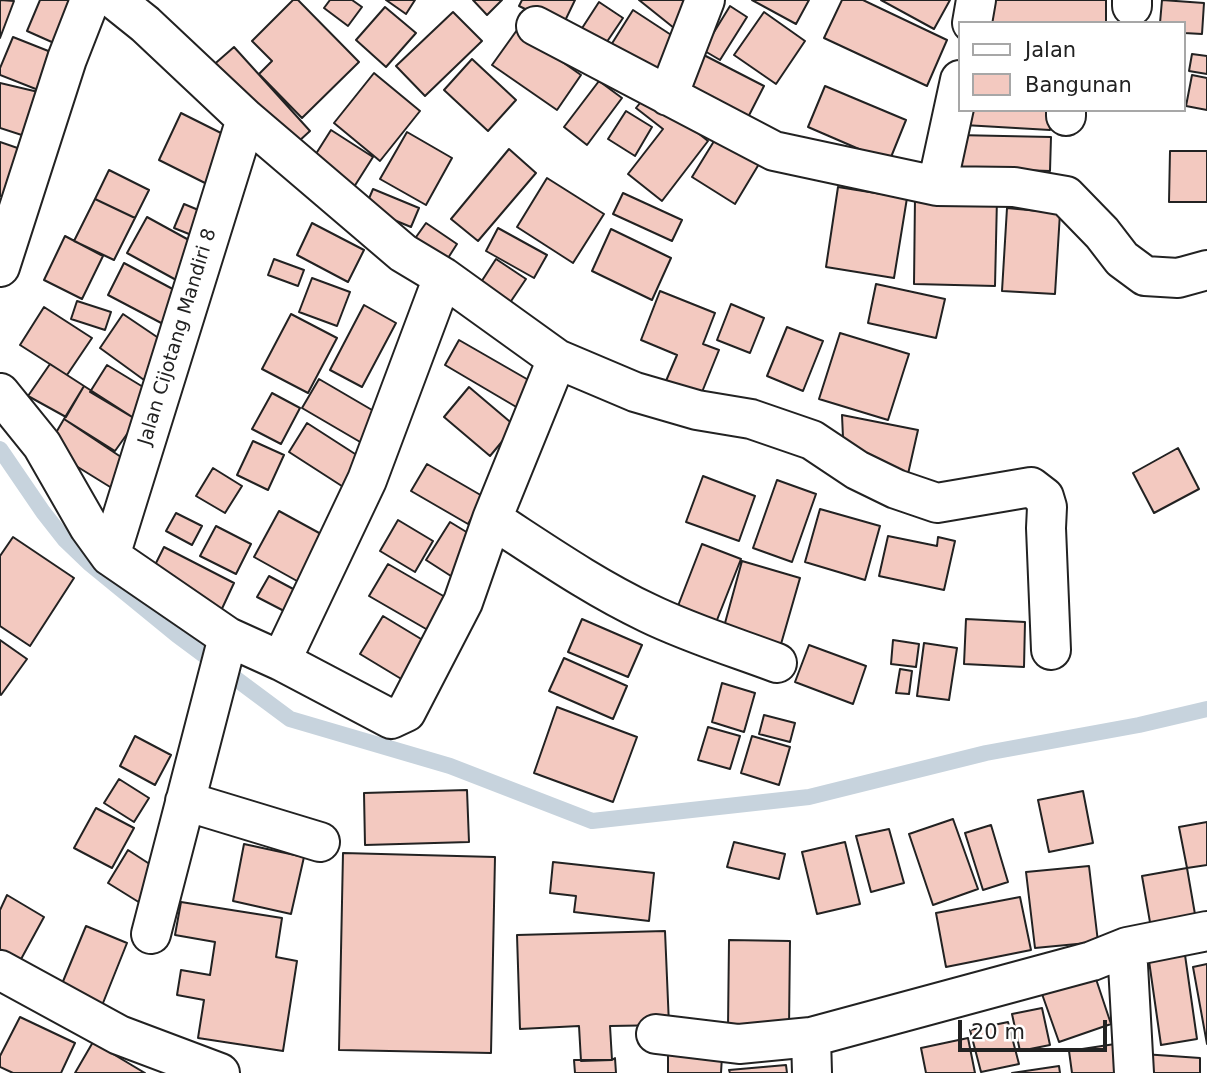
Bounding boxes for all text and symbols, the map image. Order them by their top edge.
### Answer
legend [958,21,1186,112]
text: Jalan [1025,38,1076,62]
text: Bangunan [1025,73,1132,97]
street label: Jalan Cijotang Mandiri 8 [134,226,222,448]
scale bar [962,1006,1111,1050]
text: 20 m [971,1020,1025,1044]

